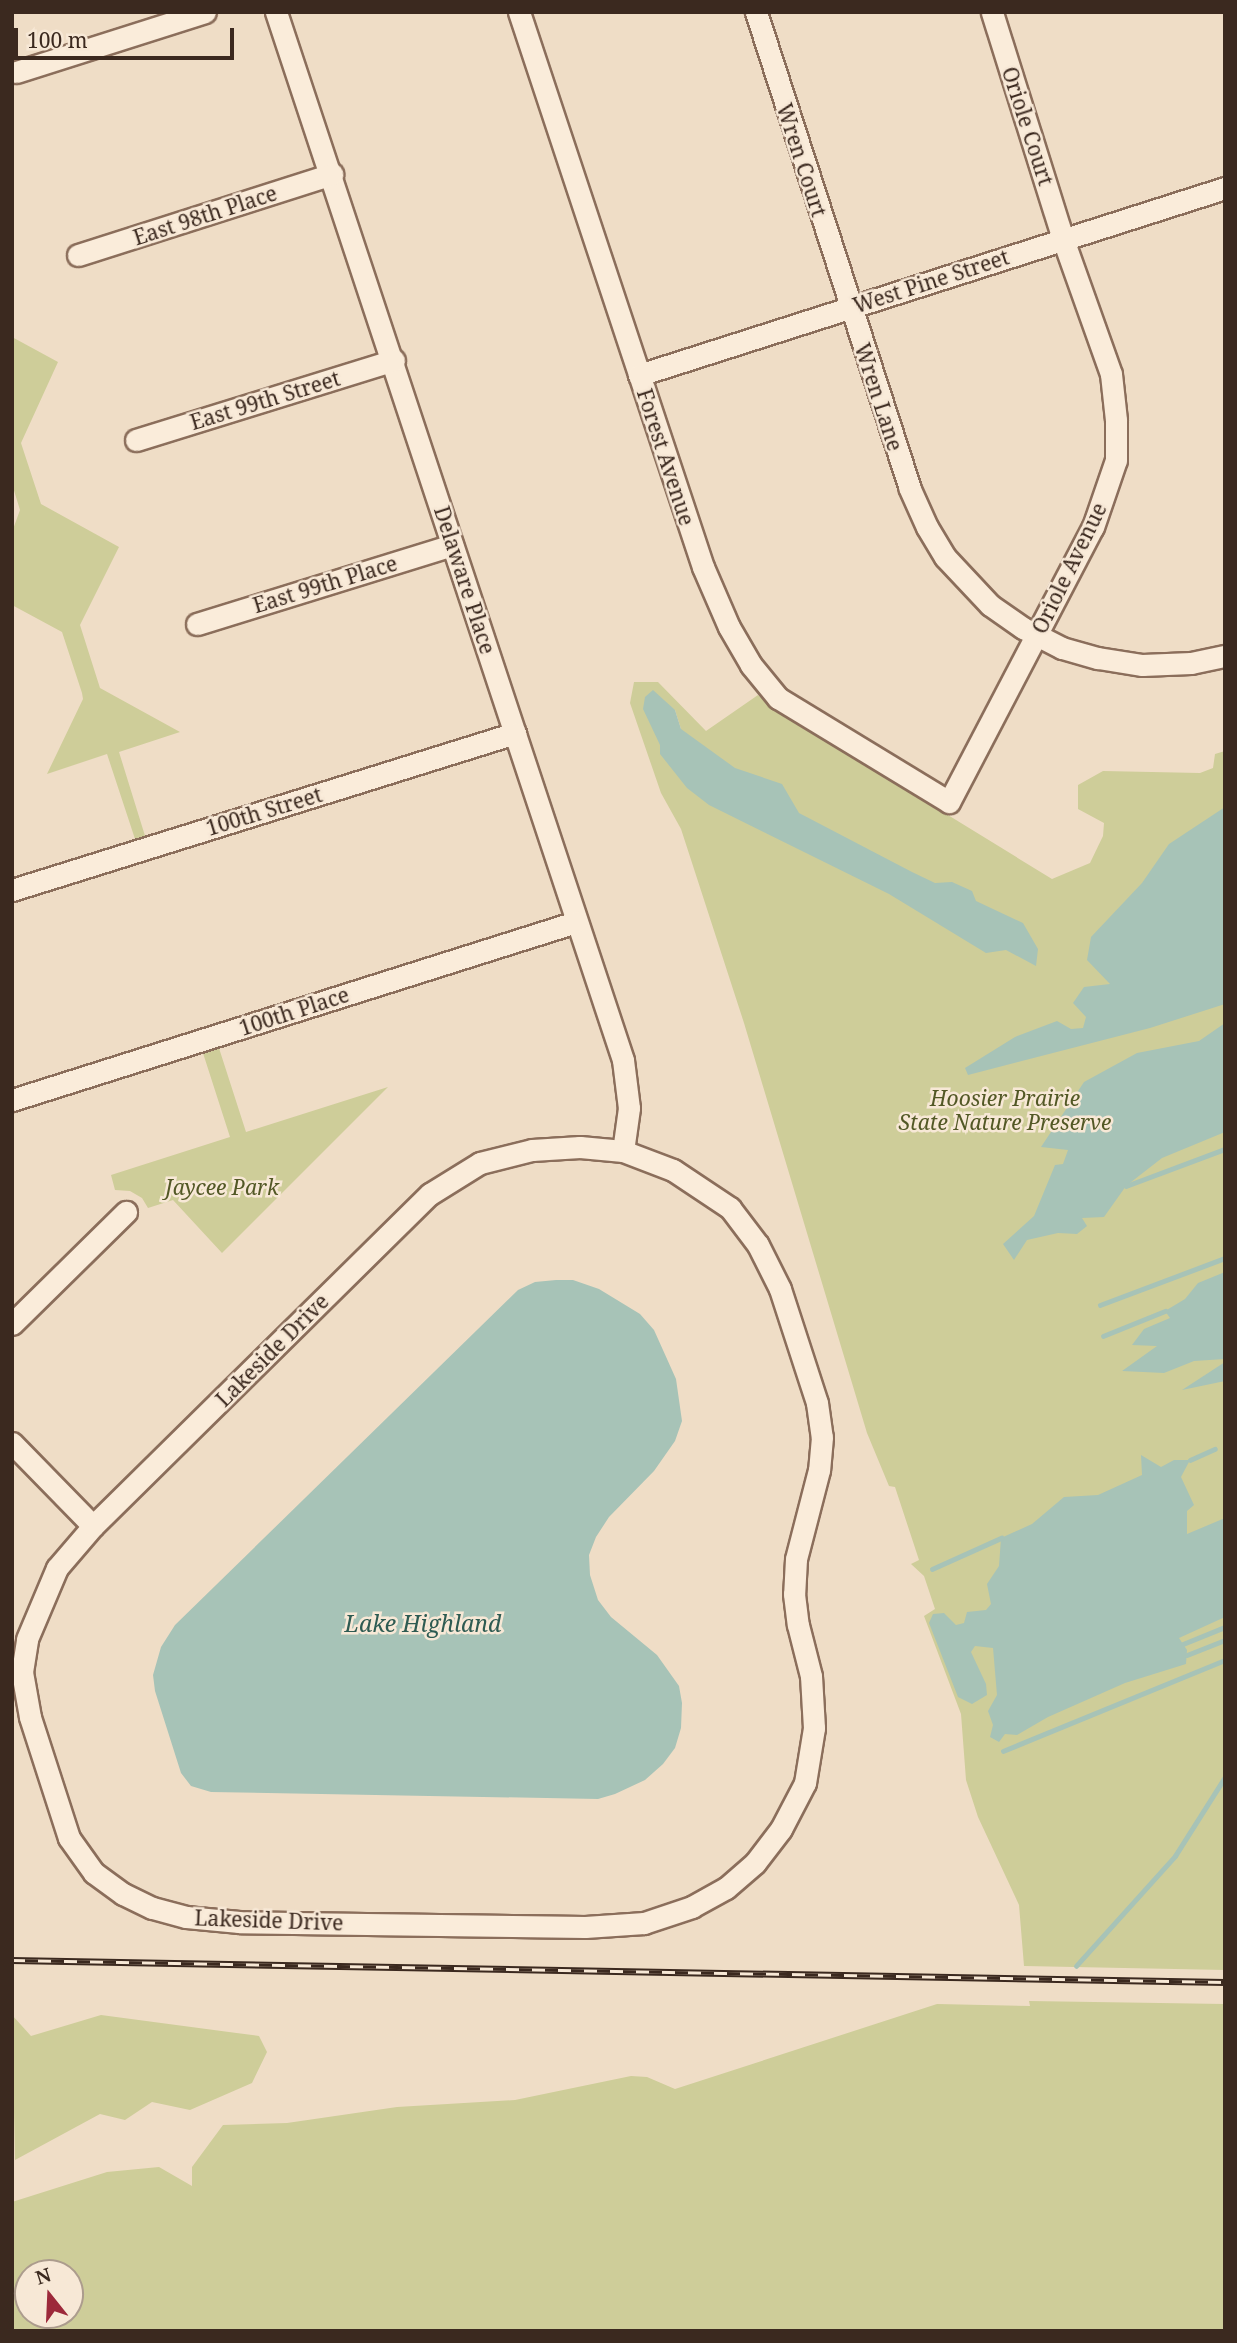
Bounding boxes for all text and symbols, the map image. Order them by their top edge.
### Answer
scale bar [18,14,238,58]
text: 100 m [27,26,88,54]
street label: Oriole Court [997,64,1059,188]
street label: Wren Court [772,100,832,220]
street label: East 98th Place [130,180,280,250]
street label: West Pine Street [850,244,1012,318]
street label: Wren Lane [850,340,908,454]
street label: East 99th Street [187,365,343,435]
street label: Forest Avenue [632,386,700,528]
street label: Oriole Avenue [1026,498,1112,638]
street label: Delaware Place [429,503,501,657]
street label: East 99th Place [250,550,400,618]
street label: 100th Street [203,781,325,841]
street label: 100th Place [236,981,352,1041]
park label: Hoosier Prairie State Nature Preserve [899,1085,1111,1135]
park label: Jaycee Park [165,1174,279,1200]
street label: Lakeside Drive [210,1288,334,1412]
water label: Lake Highland [345,1609,501,1637]
street label: Lakeside Drive [194,1905,344,1935]
north arrow [14,2259,84,2329]
text: N [32,2261,54,2291]

